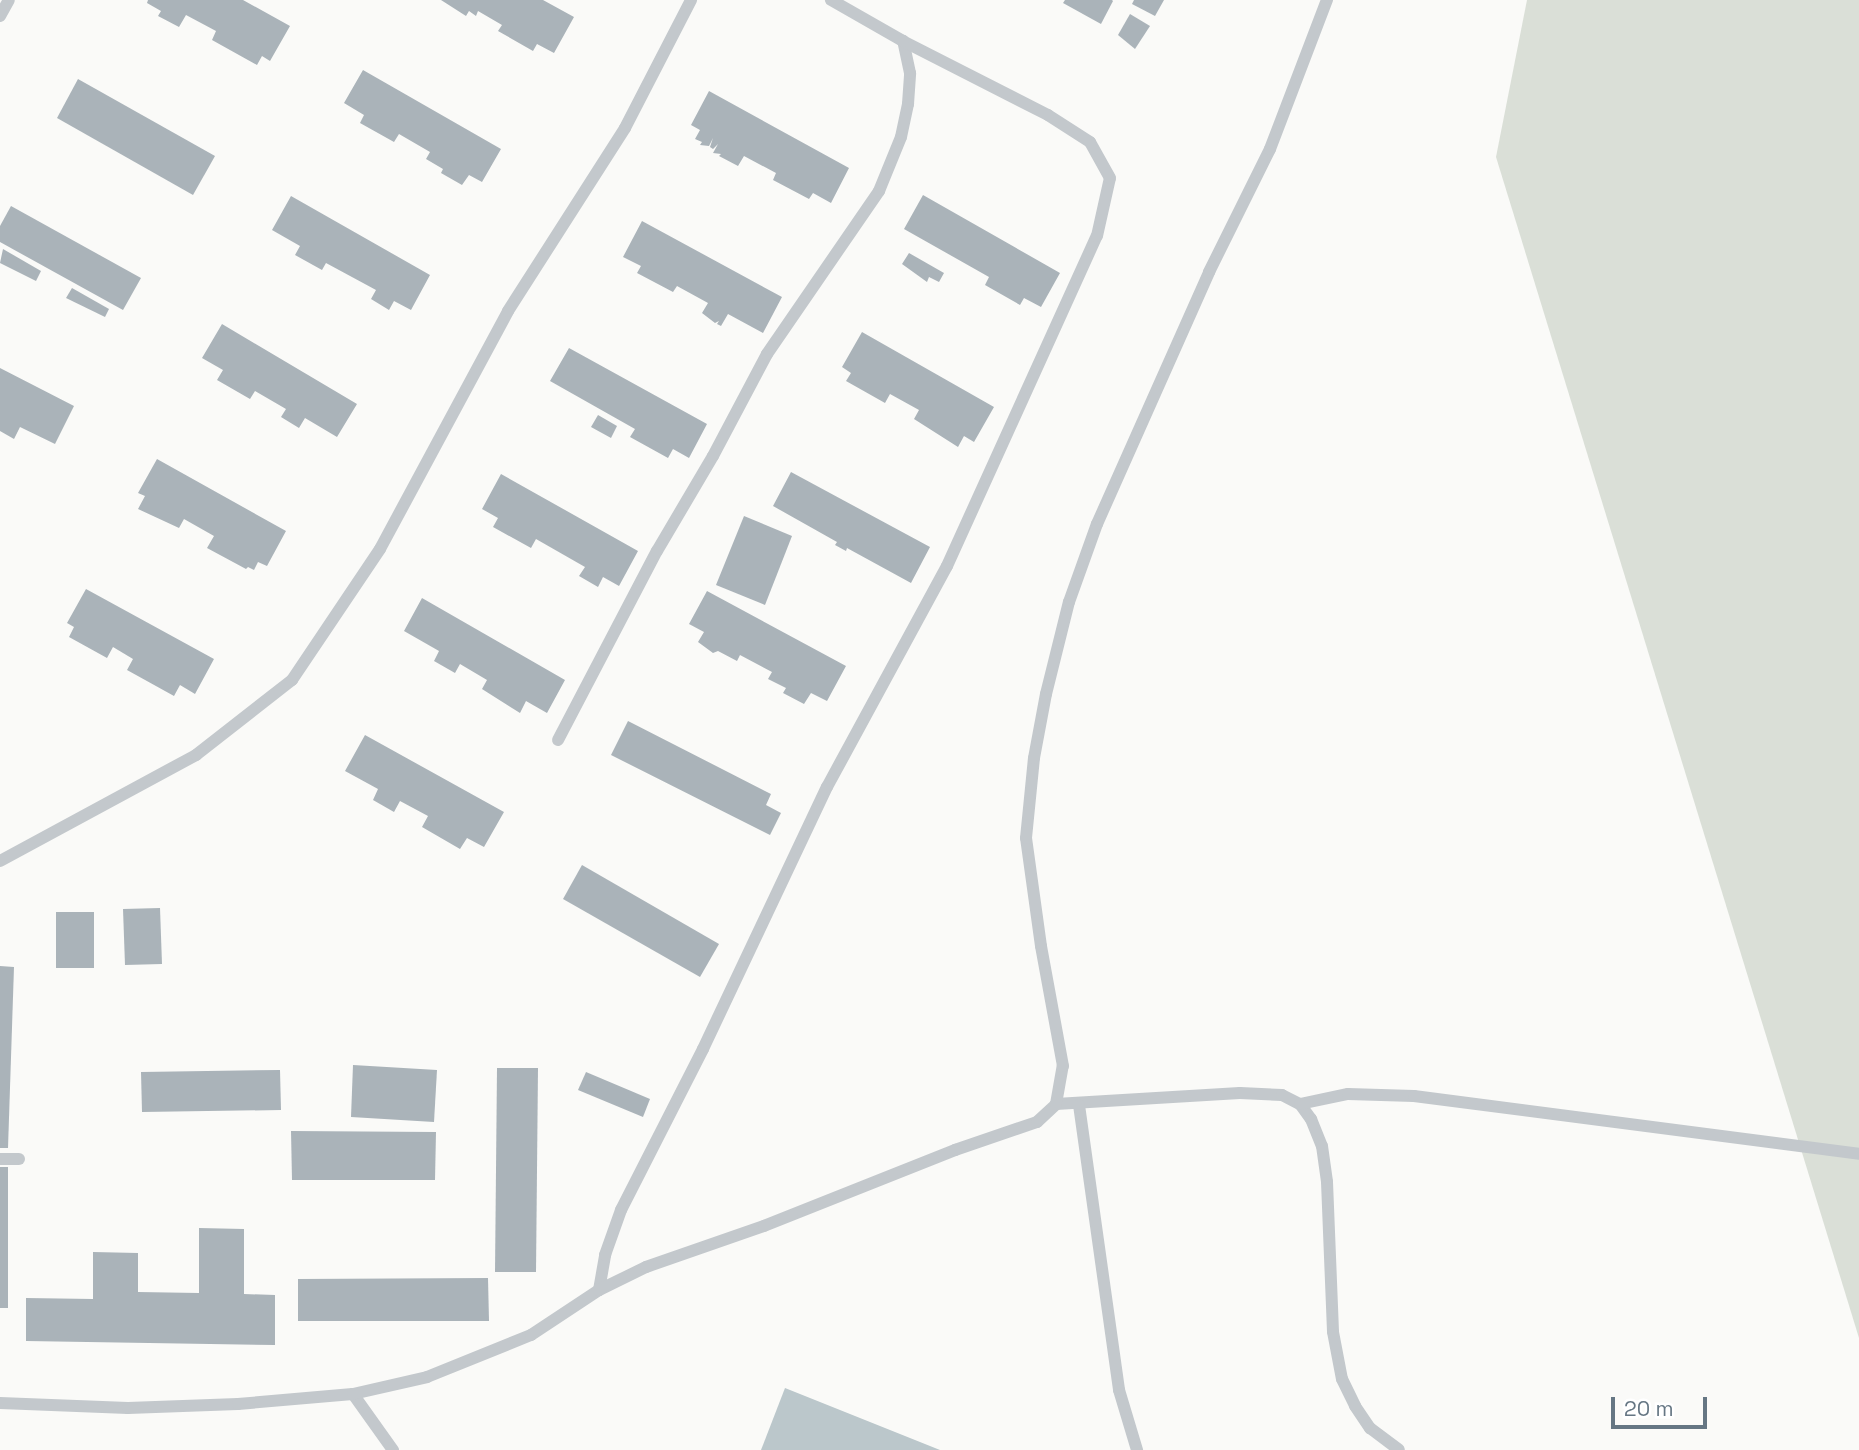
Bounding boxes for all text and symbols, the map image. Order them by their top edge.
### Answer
scale bar [1614,1384,1710,1428]
text: 20 m [1624,1395,1674,1422]

